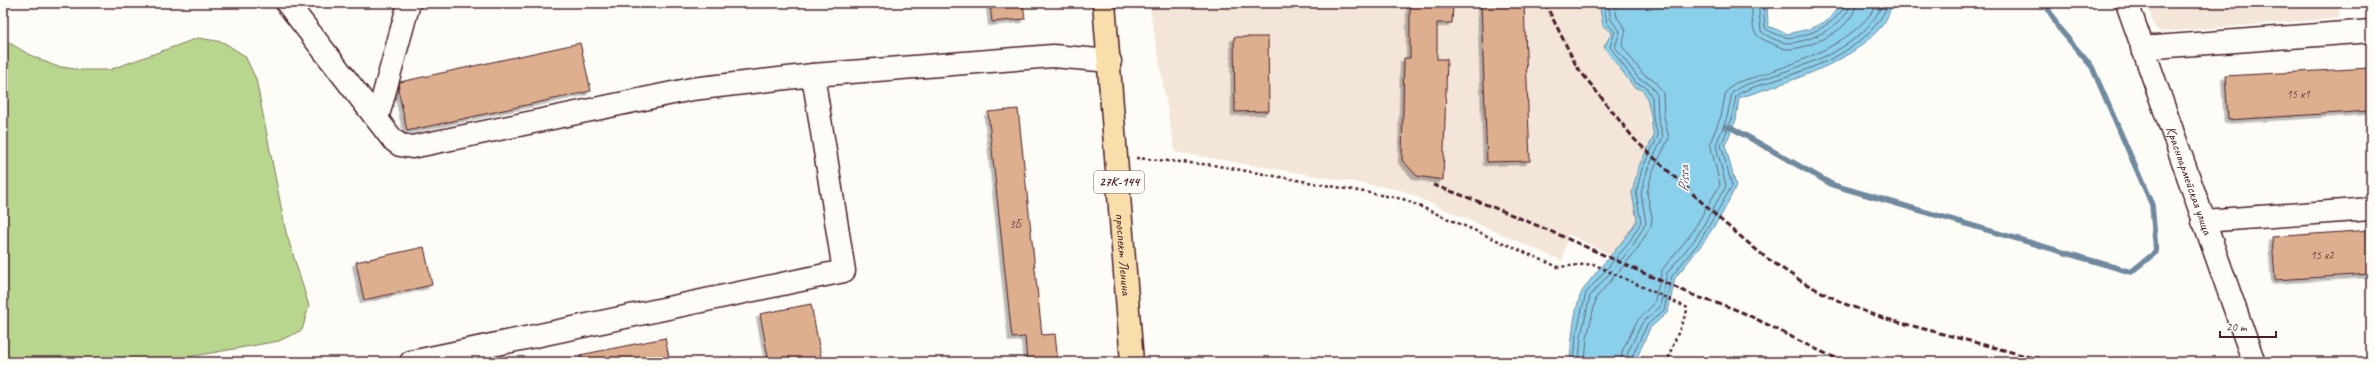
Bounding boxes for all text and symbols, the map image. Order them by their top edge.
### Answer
house number: 15 к1 [2286,86,2310,102]
street label: Красноармейская улица [2163,124,2217,238]
water label: Pissa [1674,164,1694,192]
road number: 27К-144 [1094,171,1144,193]
street label: проспект Ленина [1112,213,1135,297]
house number: 3Б [1009,216,1023,232]
house number: 15 к2 [2310,247,2335,263]
scale bar [2220,313,2276,339]
text: 20 m [2226,319,2248,335]

